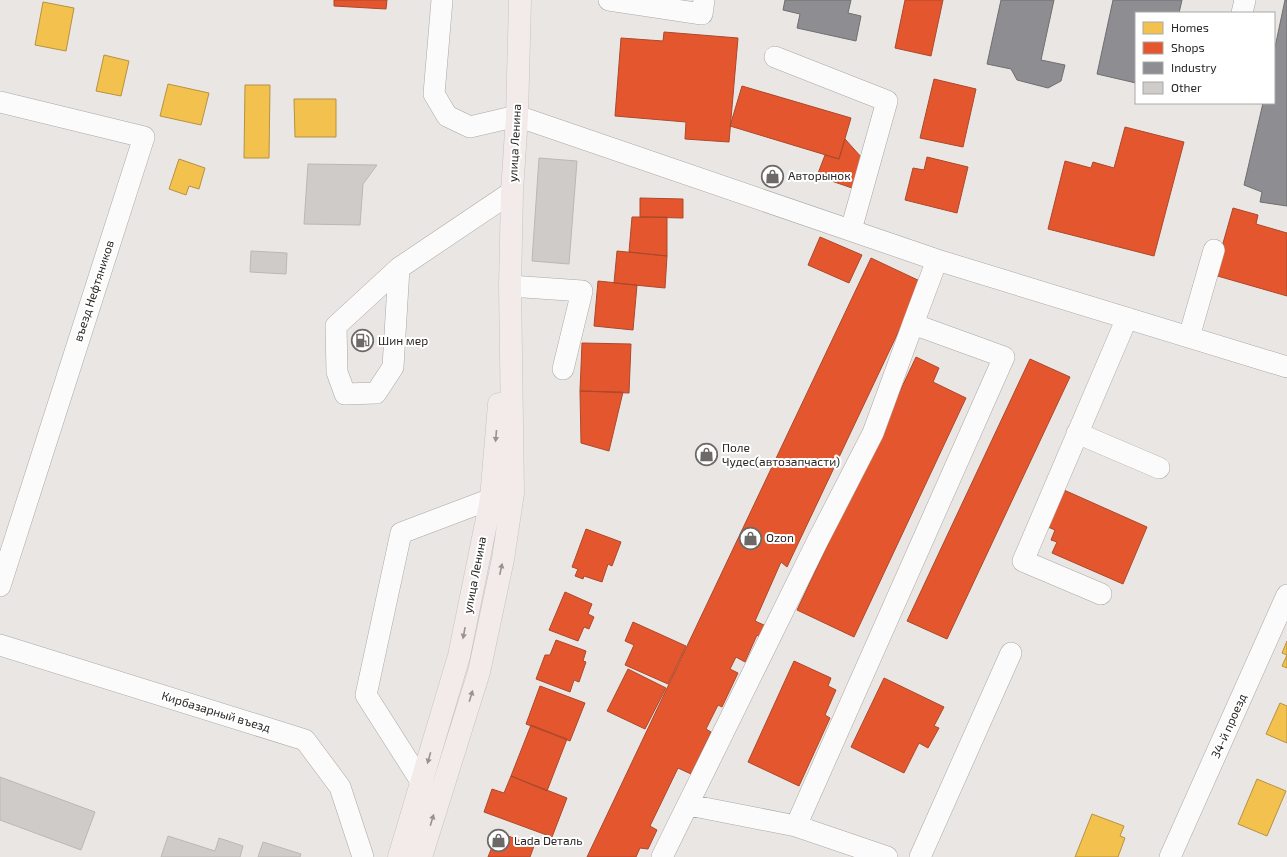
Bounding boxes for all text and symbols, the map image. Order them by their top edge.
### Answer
legend [1135,12,1275,104]
text: Homes [1171,20,1209,34]
text: Shops [1171,40,1205,54]
text: Industry [1171,60,1217,74]
text: Other [1171,80,1202,94]
street label: улица Ленина [505,104,524,182]
shop icon: Авторынок [759,163,785,189]
place label: Авторынок [788,168,851,182]
street label: въезд Нефтяников [70,238,116,343]
fuel station icon: Шин мер [349,328,375,354]
place label: Шин мер [378,333,428,347]
one-way arrow [493,430,500,442]
place label: Поле Чудес(автозапчасти) [722,440,840,469]
shop icon: Поле Чудес(автозапчасти) [693,442,719,468]
shop icon: Ozon [738,525,764,551]
place label: Ozon [766,530,794,544]
street label: улица Ленина [460,535,489,615]
one-way arrow [498,563,504,575]
one-way arrow [461,627,467,639]
street label: Кирбазарный въезд [160,688,273,734]
one-way arrow [468,689,474,701]
street label: 34-й проезд [1208,691,1249,760]
one-way arrow [426,753,432,765]
one-way arrow [430,813,436,825]
shop icon: Lada Dеталь [486,828,512,854]
place label: Lada Dеталь [514,833,583,847]

